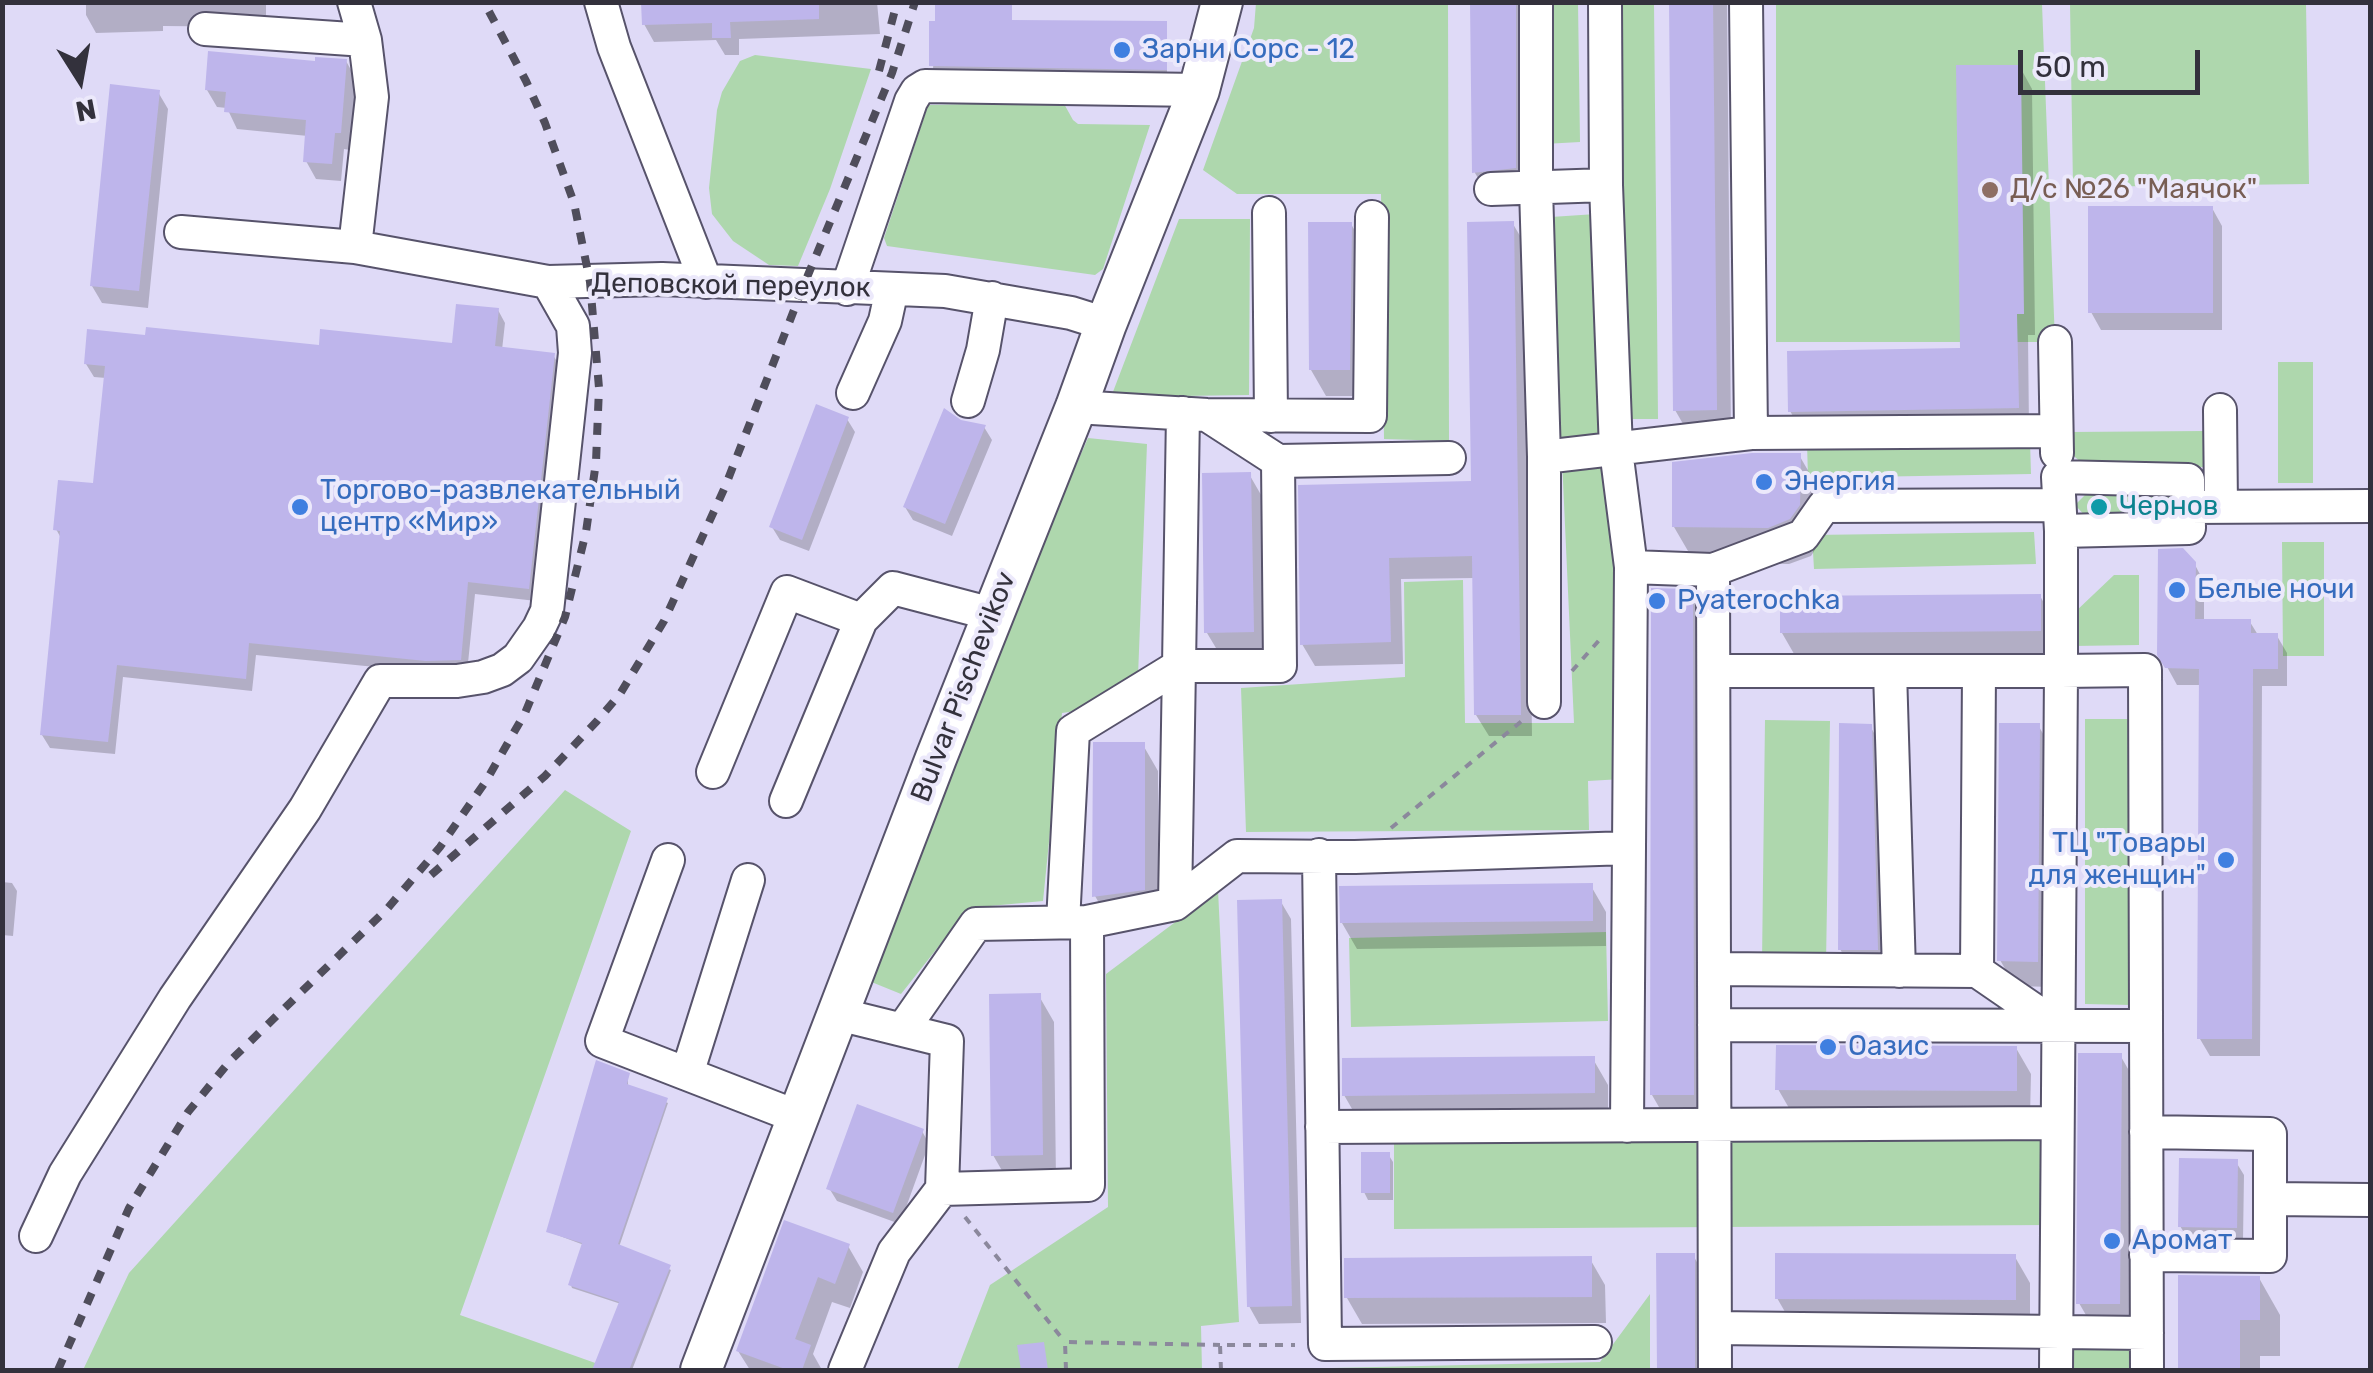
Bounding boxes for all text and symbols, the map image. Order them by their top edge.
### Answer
north arrow [30,30,130,130]
scale bar [2023,30,2206,92]
place label: Зарни Сорс - 12 [1142,33,1355,67]
marker: Зарни Сорс - 12 [1111,39,1133,61]
text: 50 m [2035,49,2106,85]
text: N [73,92,99,128]
place label: Д/с №26 "Маячок" [2010,173,2257,207]
marker: Д/с №26 "Маячок" [1979,179,2001,201]
street label: Деповской переулок [591,267,871,305]
place label: Энергия [1784,465,1896,499]
marker: Энергия [1753,471,1775,493]
place label: Торгово-развлекательный центр «Мир» [320,474,681,540]
place label: Чернов [2119,490,2219,524]
marker: Торгово-развлекательный центр «Мир» [289,496,311,518]
marker: Чернов [2088,496,2110,518]
street label: Bulvar Pischevikov [905,567,1023,807]
place label: Белые ночи [2197,573,2355,607]
marker: Белые ночи [2166,579,2188,601]
place label: Pyaterochka [1677,584,1840,618]
marker: Pyaterochka [1646,590,1668,612]
place label: ТЦ "Товары для женщин" [2029,827,2206,893]
marker: ТЦ "Товары для женщин" [2215,849,2237,871]
place label: Оазис [1848,1030,1929,1064]
marker: Оазис [1817,1036,1839,1058]
place label: Аромат [2132,1224,2232,1258]
marker: Аромат [2101,1230,2123,1252]

